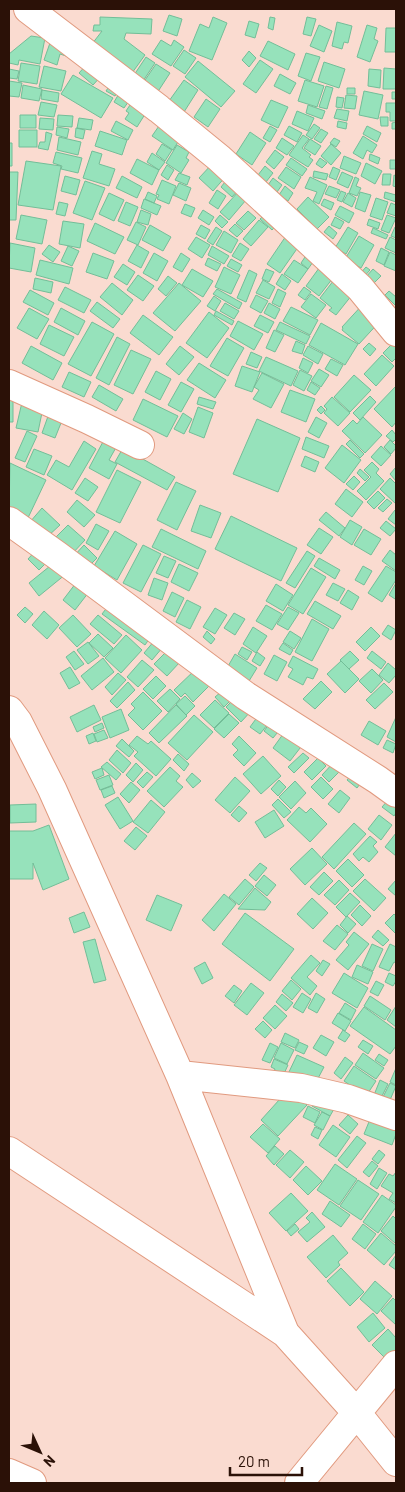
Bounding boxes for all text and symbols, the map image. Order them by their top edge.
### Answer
north arrow [15,1427,65,1477]
scale bar [230,1444,302,1476]
text: N [40,1452,59,1471]
text: 20 m [238,1452,270,1470]

